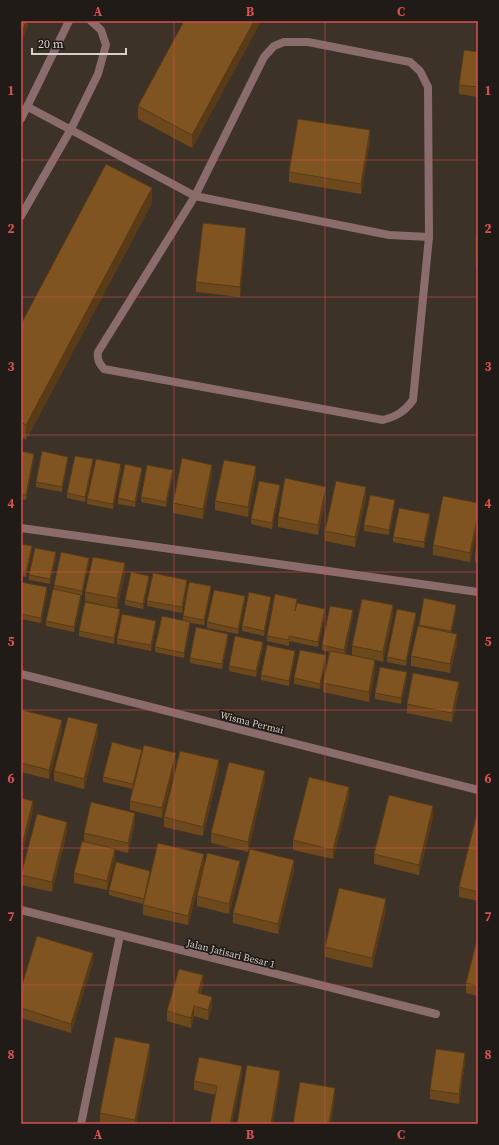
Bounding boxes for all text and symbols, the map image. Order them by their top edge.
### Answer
text: A [94,3,103,20]
text: B [246,3,255,20]
text: C [397,3,405,20]
scale bar [32,30,126,56]
text: 20 m [38,36,64,52]
text: 1 [7,82,15,99]
text: 1 [484,82,492,99]
text: 2 [7,220,15,237]
text: 2 [484,220,492,237]
text: 3 [7,358,15,375]
text: 3 [484,358,492,375]
text: 4 [7,495,15,512]
text: 4 [484,495,492,512]
text: 5 [7,633,15,650]
text: 5 [484,633,492,650]
street label: Wisma Permai [219,708,285,737]
text: 6 [7,770,15,787]
text: 6 [484,770,492,787]
text: 7 [7,908,15,925]
text: 7 [484,908,492,925]
street label: Jalan Jatisari Besar 1 [184,936,277,971]
text: 8 [7,1046,15,1063]
text: 8 [484,1046,492,1063]
text: A [94,1126,103,1143]
text: B [246,1126,255,1143]
text: C [397,1126,405,1143]

